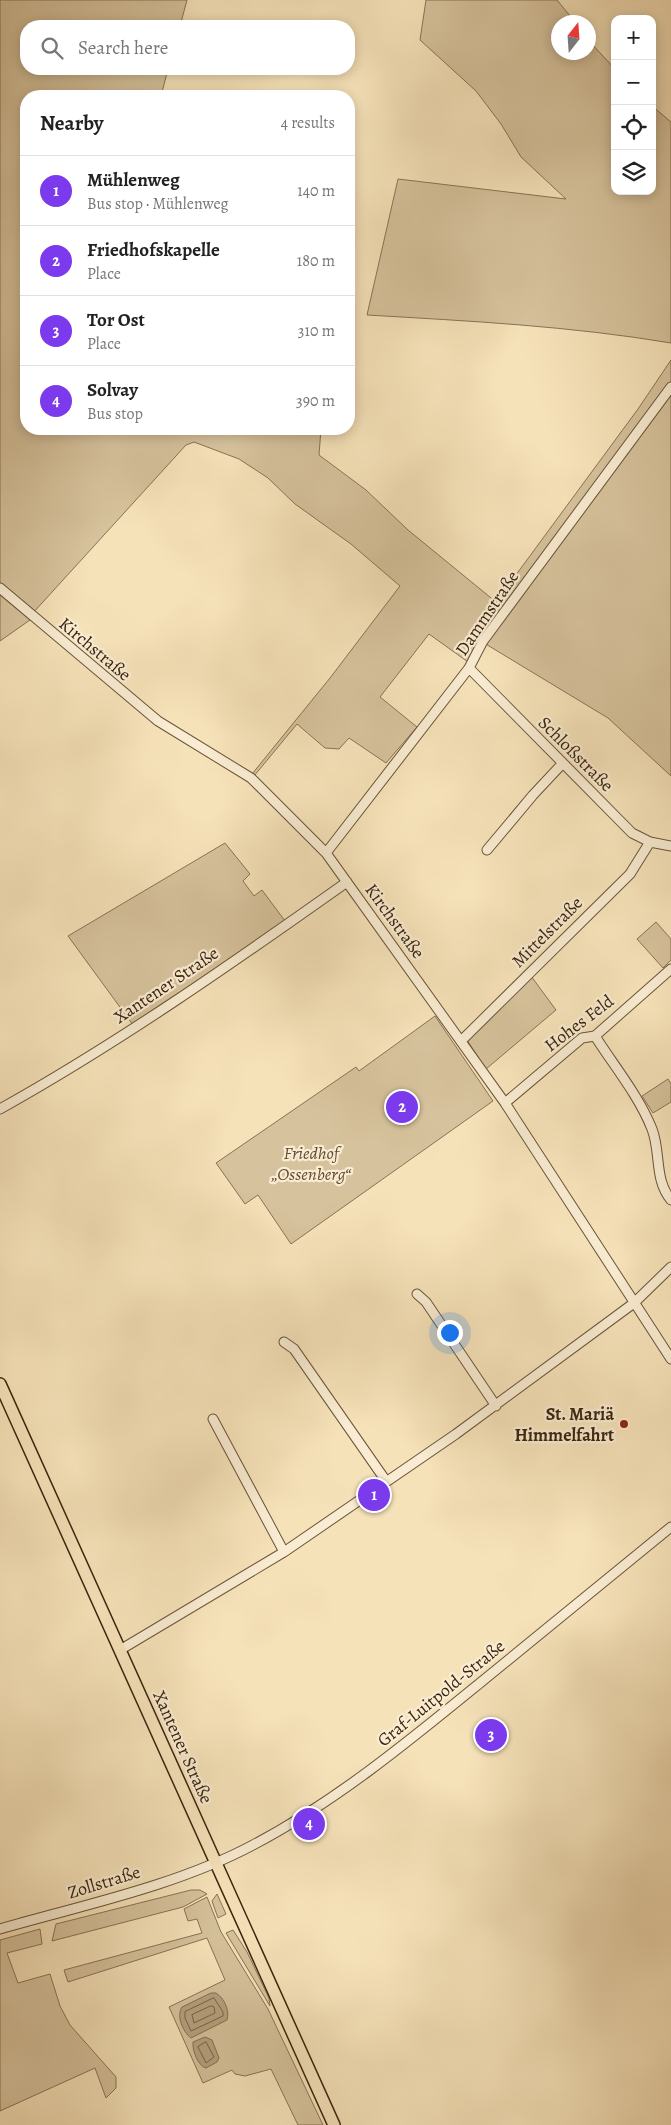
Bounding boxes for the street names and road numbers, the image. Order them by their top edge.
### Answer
street label: Dammstraße [450,566,524,660]
street label: Kirchstraße [54,612,136,686]
street label: Schloßstraße [533,711,619,797]
street label: Kirchstraße [360,879,430,963]
street label: Mittelstraße [506,891,588,973]
street label: Xantener Straße [109,941,223,1029]
street label: Hohes Feld [539,989,619,1057]
street label: Graf-Luitpold-Straße [372,1634,510,1752]
street label: Xantener Straße [147,1687,219,1807]
street label: Zollstraße [65,1860,143,1904]

